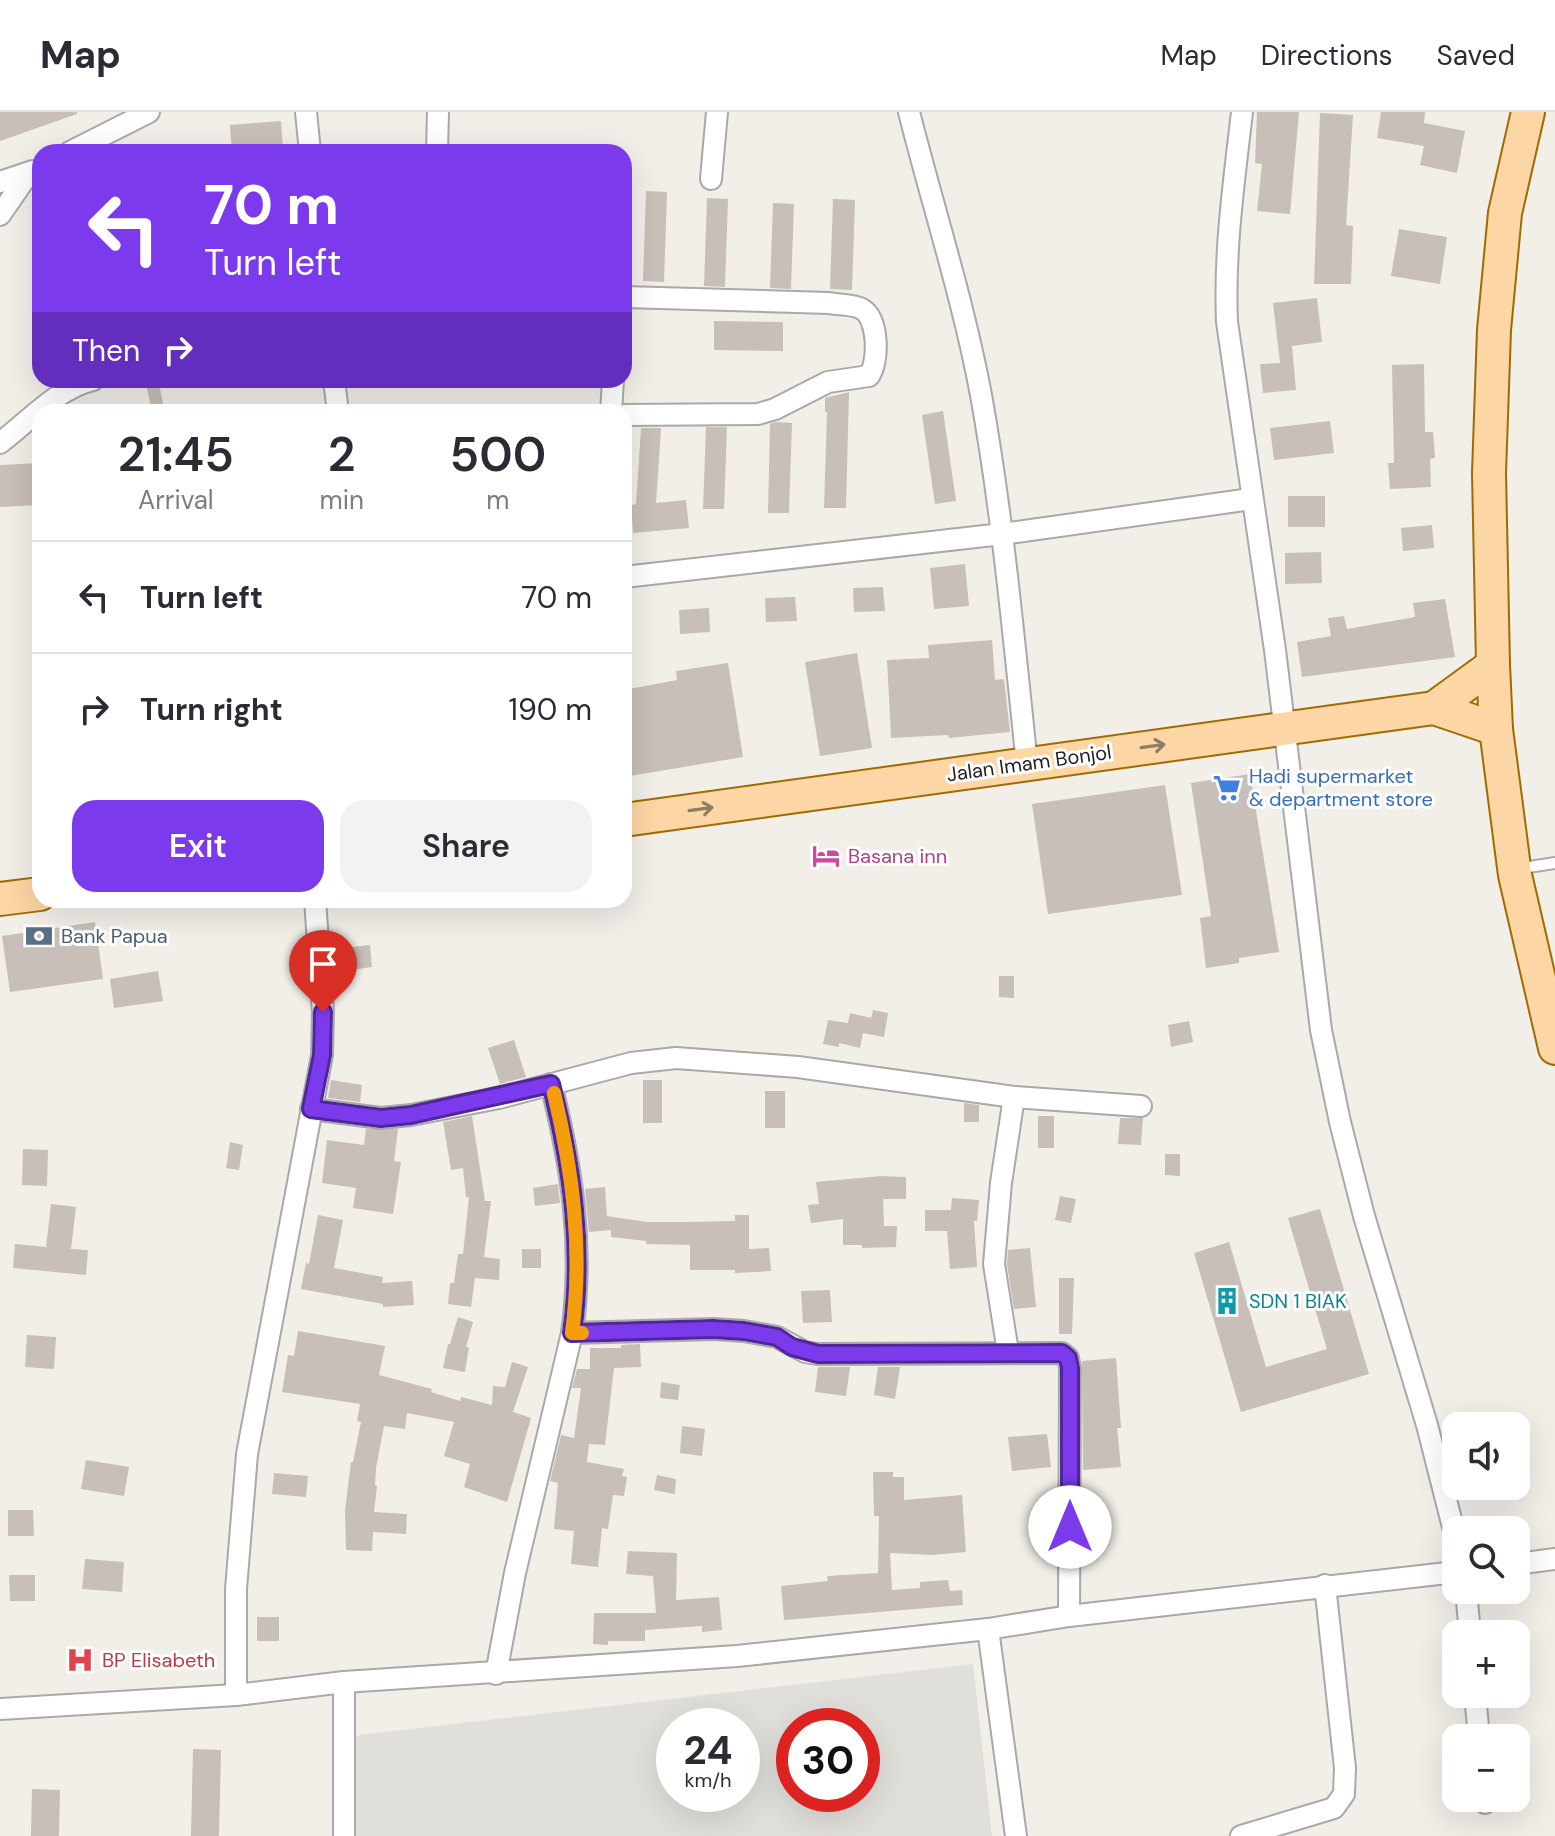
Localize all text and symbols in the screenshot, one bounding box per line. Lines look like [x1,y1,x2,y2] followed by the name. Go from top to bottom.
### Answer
[40,30,121,80] text: Map
[1160,37,1217,74] text: Map
[1261,37,1393,74] text: Directions
[1437,37,1515,74] text: Saved
[204,168,339,241] text: 70 m
[72,176,176,280] icon: left
[204,239,341,286] text: Turn left
[156,328,200,372] icon: right
[72,331,140,370] text: Then
[118,423,234,486] text: 21:45
[328,423,356,486] text: 2
[450,423,546,486] text: 500
[138,483,214,517] text: Arrival
[320,483,364,517] text: min
[486,483,510,517] text: m
[72,575,116,619] icon: left
[140,578,263,617] text: Turn left
[521,578,592,617] text: 70 m
[72,687,116,731] icon: right
[140,690,283,729] text: Turn right
[509,690,592,729] text: 190 m
[1140,738,1165,753] one-way arrow
[945,739,1113,787] street label: Jalan Imam Bonjol
[1249,763,1433,812] place label: Hadi supermarket & department store
[1212,773,1242,803] supermarket icon: Hadi supermarket & department store
[72,800,324,892] button: Exit
[340,800,592,892] button: Share
[688,801,713,816] one-way arrow
[811,841,841,871] hotel icon: Basana inn
[848,843,947,869] place label: Basana inn
[24,921,54,951] bank icon: Bank Papua
[61,923,168,949] place label: Bank Papua
[289,930,357,1012] pin
[301,942,345,986] icon: arrive
[1212,1286,1242,1316] building icon: SDN 1 BIAK
[1249,1288,1347,1314] place label: SDN 1 BIAK
[1442,1412,1530,1812] map controls
[1442,1412,1530,1500] button: sound
[1028,1485,1112,1569] position arrow
[1442,1516,1530,1604] button: search
[1442,1620,1530,1708] button: +
[65,1645,95,1675] hospital icon: BP Elisabeth
[102,1647,215,1673] place label: BP Elisabeth
[776,1708,880,1812] speed limit sign: 30
[684,1724,732,1776] text: 24
[1442,1724,1530,1812] button: −
[684,1767,732,1793] text: km/h

